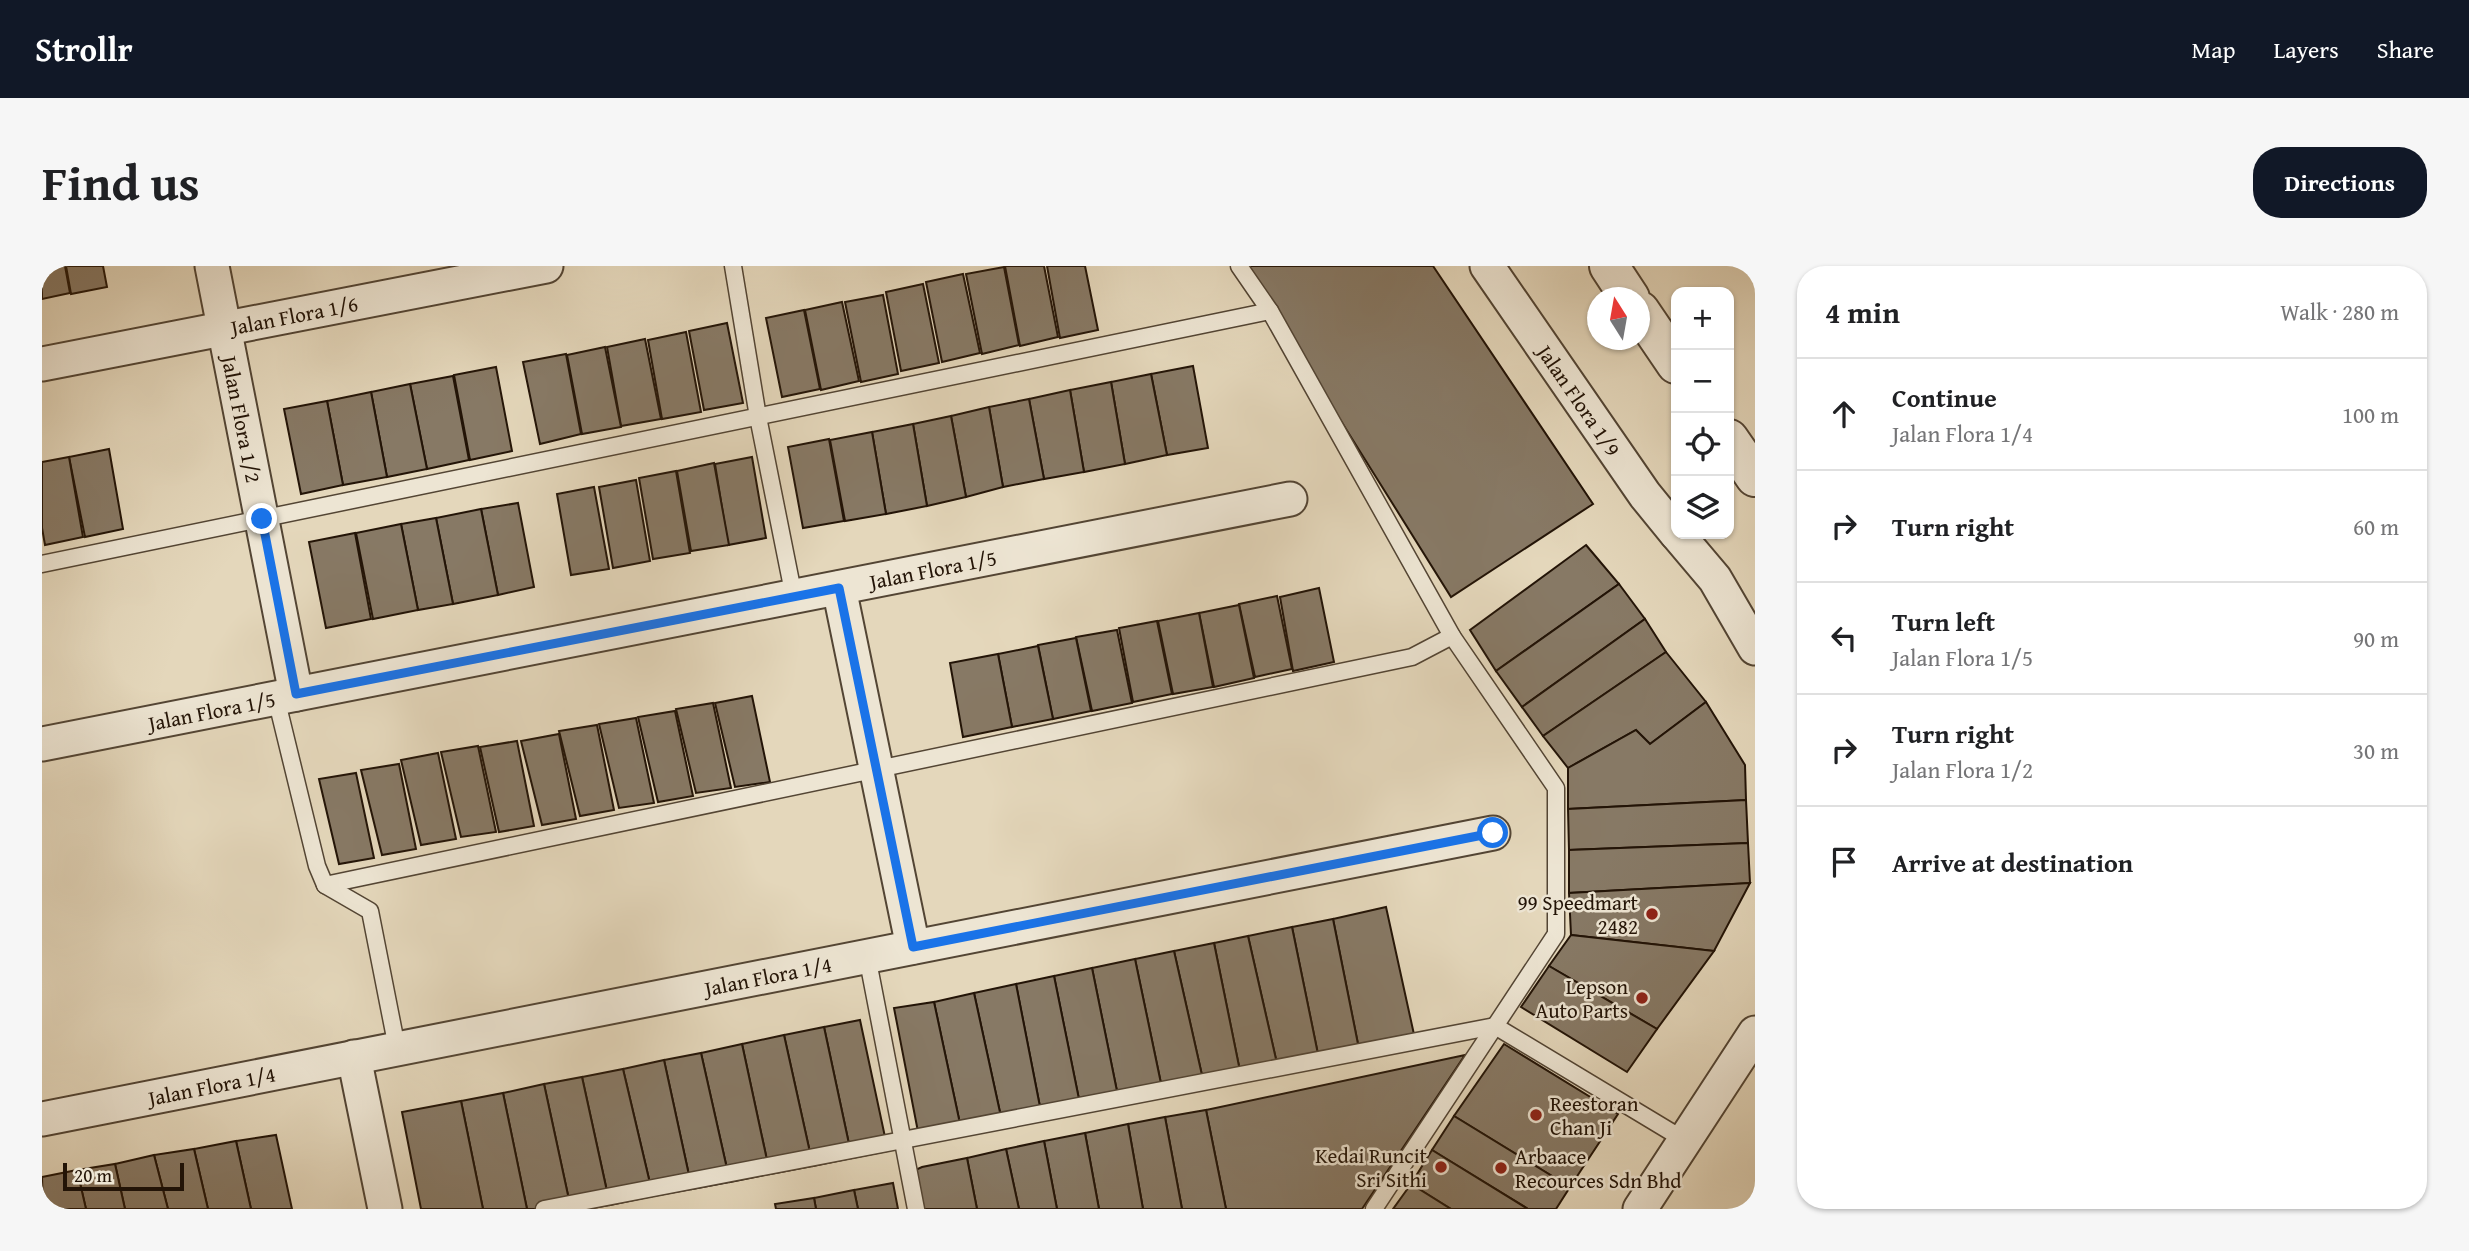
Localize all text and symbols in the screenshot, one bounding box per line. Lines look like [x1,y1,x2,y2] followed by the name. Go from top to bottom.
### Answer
[35,25,133,73] text: Strollr
[2192,32,2235,67] text: Map
[2273,32,2339,67] text: Layers
[2377,32,2434,67] text: Share
[42,146,200,218] text: Find us
[2253,147,2427,218] button: Directions
[225,287,360,343] street label: Jalan Flora 1/6
[1587,287,1650,350] north arrow
[1671,287,1734,539] map controls
[1671,287,1734,350] button: +
[1825,290,1900,334] text: 4 min
[2280,295,2399,328] text: Walk · 280 m
[1529,336,1629,462] street label: Jalan Flora 1/9
[214,350,270,485] street label: Jalan Flora 1/2
[1671,350,1734,413] button: −
[1892,378,1997,417] text: Continue
[1825,395,1863,433] icon: ahead
[2342,398,2399,431] text: 100 m
[1671,413,1734,476] button: locate
[1892,417,2033,450] text: Jalan Flora 1/4
[1671,476,1734,539] button: layers
[246,503,277,534] route end
[1825,507,1863,545] icon: right
[1892,507,2014,546] text: Turn right
[2353,510,2399,543] text: 60 m
[864,541,999,597] street label: Jalan Flora 1/5
[1892,602,1995,641] text: Turn left
[1825,619,1863,657] icon: left
[2353,622,2399,655] text: 90 m
[1892,641,2033,674] text: Jalan Flora 1/5
[143,683,278,739] street label: Jalan Flora 1/5
[1892,714,2014,753] text: Turn right
[1825,731,1863,769] icon: right
[2353,734,2399,767] text: 30 m
[1892,753,2033,786] text: Jalan Flora 1/2
[1477,817,1508,848] route start
[1825,843,1863,881] icon: arrive
[1892,843,2133,882] text: Arrive at destination
[1518,887,1639,942] place label: 99 Speedmart 2482
[1644,906,1660,922] marker: 99 Speedmart 2482
[699,948,834,1004] street label: Jalan Flora 1/4
[1536,971,1628,1026] place label: Lepson Auto Parts
[1634,990,1650,1006] marker: Lepson Auto Parts
[143,1058,278,1114] street label: Jalan Flora 1/4
[1550,1088,1639,1143] place label: Reestoran Chan Ji
[1528,1107,1544,1123] marker: Reestoran Chan Ji
[1315,1140,1428,1195] place label: Kedai Runcit Sri Sithi
[1515,1141,1682,1196] place label: Arbaace Recources Sdn Bhd
[1433,1159,1449,1175] marker: Kedai Runcit Sri Sithi
[63,1160,184,1192] scale bar
[1493,1160,1509,1176] marker: Arbaace Recources Sdn Bhd
[74,1161,112,1189] text: 20 m

